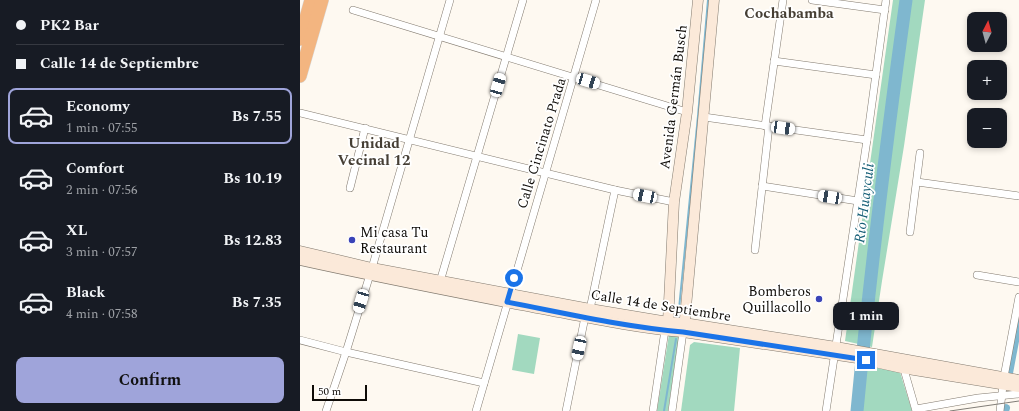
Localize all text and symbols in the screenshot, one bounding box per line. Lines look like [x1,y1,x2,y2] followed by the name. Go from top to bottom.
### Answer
[744,2,834,25] district label: Cochabamba
[967,12,1007,52] north arrow
[967,12,1007,148] map controls
[40,14,99,37] text: PK2 Bar
[654,24,693,171] street label: Avenida Germán Busch
[40,52,199,75] text: Calle 14 de Septiembre
[967,60,1007,100] button: +
[489,72,507,98] car
[575,72,601,90] car
[512,75,571,211] street label: Calle Cincinato Prada
[66,95,130,118] text: Economy
[18,98,54,134] icon: car
[232,105,282,128] text: Bs 7.55
[967,108,1007,148] button: −
[66,118,138,138] text: 1 min · 07:55
[770,120,796,136] car
[338,132,410,172] district label: Unidad Vecinal 12
[66,157,124,180] text: Comfort
[18,160,54,196] icon: car
[848,162,881,244] water label: Río Huayculi
[223,167,282,190] text: Bs 10.19
[66,180,138,200] text: 2 min · 07:56
[632,188,658,204] car
[817,189,843,205] car
[66,219,87,242] text: XL
[18,222,54,258] icon: car
[360,222,429,259] place label: Mi casa Tu Restaurant
[223,229,282,252] text: Bs 12.83
[347,235,357,245] marker: Mi casa Tu Restaurant
[66,242,138,262] text: 3 min · 07:57
[505,269,523,287] route start
[66,281,105,304] text: Black
[742,281,811,318] place label: Bomberos Quillacollo
[18,284,54,320] icon: car
[589,284,733,327] street label: Calle 14 de Septiembre
[352,288,370,314] car
[232,291,282,314] text: Bs 7.35
[814,294,824,304] marker: Bomberos Quillacollo
[833,302,899,330] callout: 1 min
[66,304,138,324] text: 4 min · 07:58
[849,306,883,326] text: 1 min
[571,335,587,361] car
[857,351,875,369] route end
[16,357,284,403] button: Confirm
[312,383,367,402] scale bar
[318,383,341,400] text: 50 m

